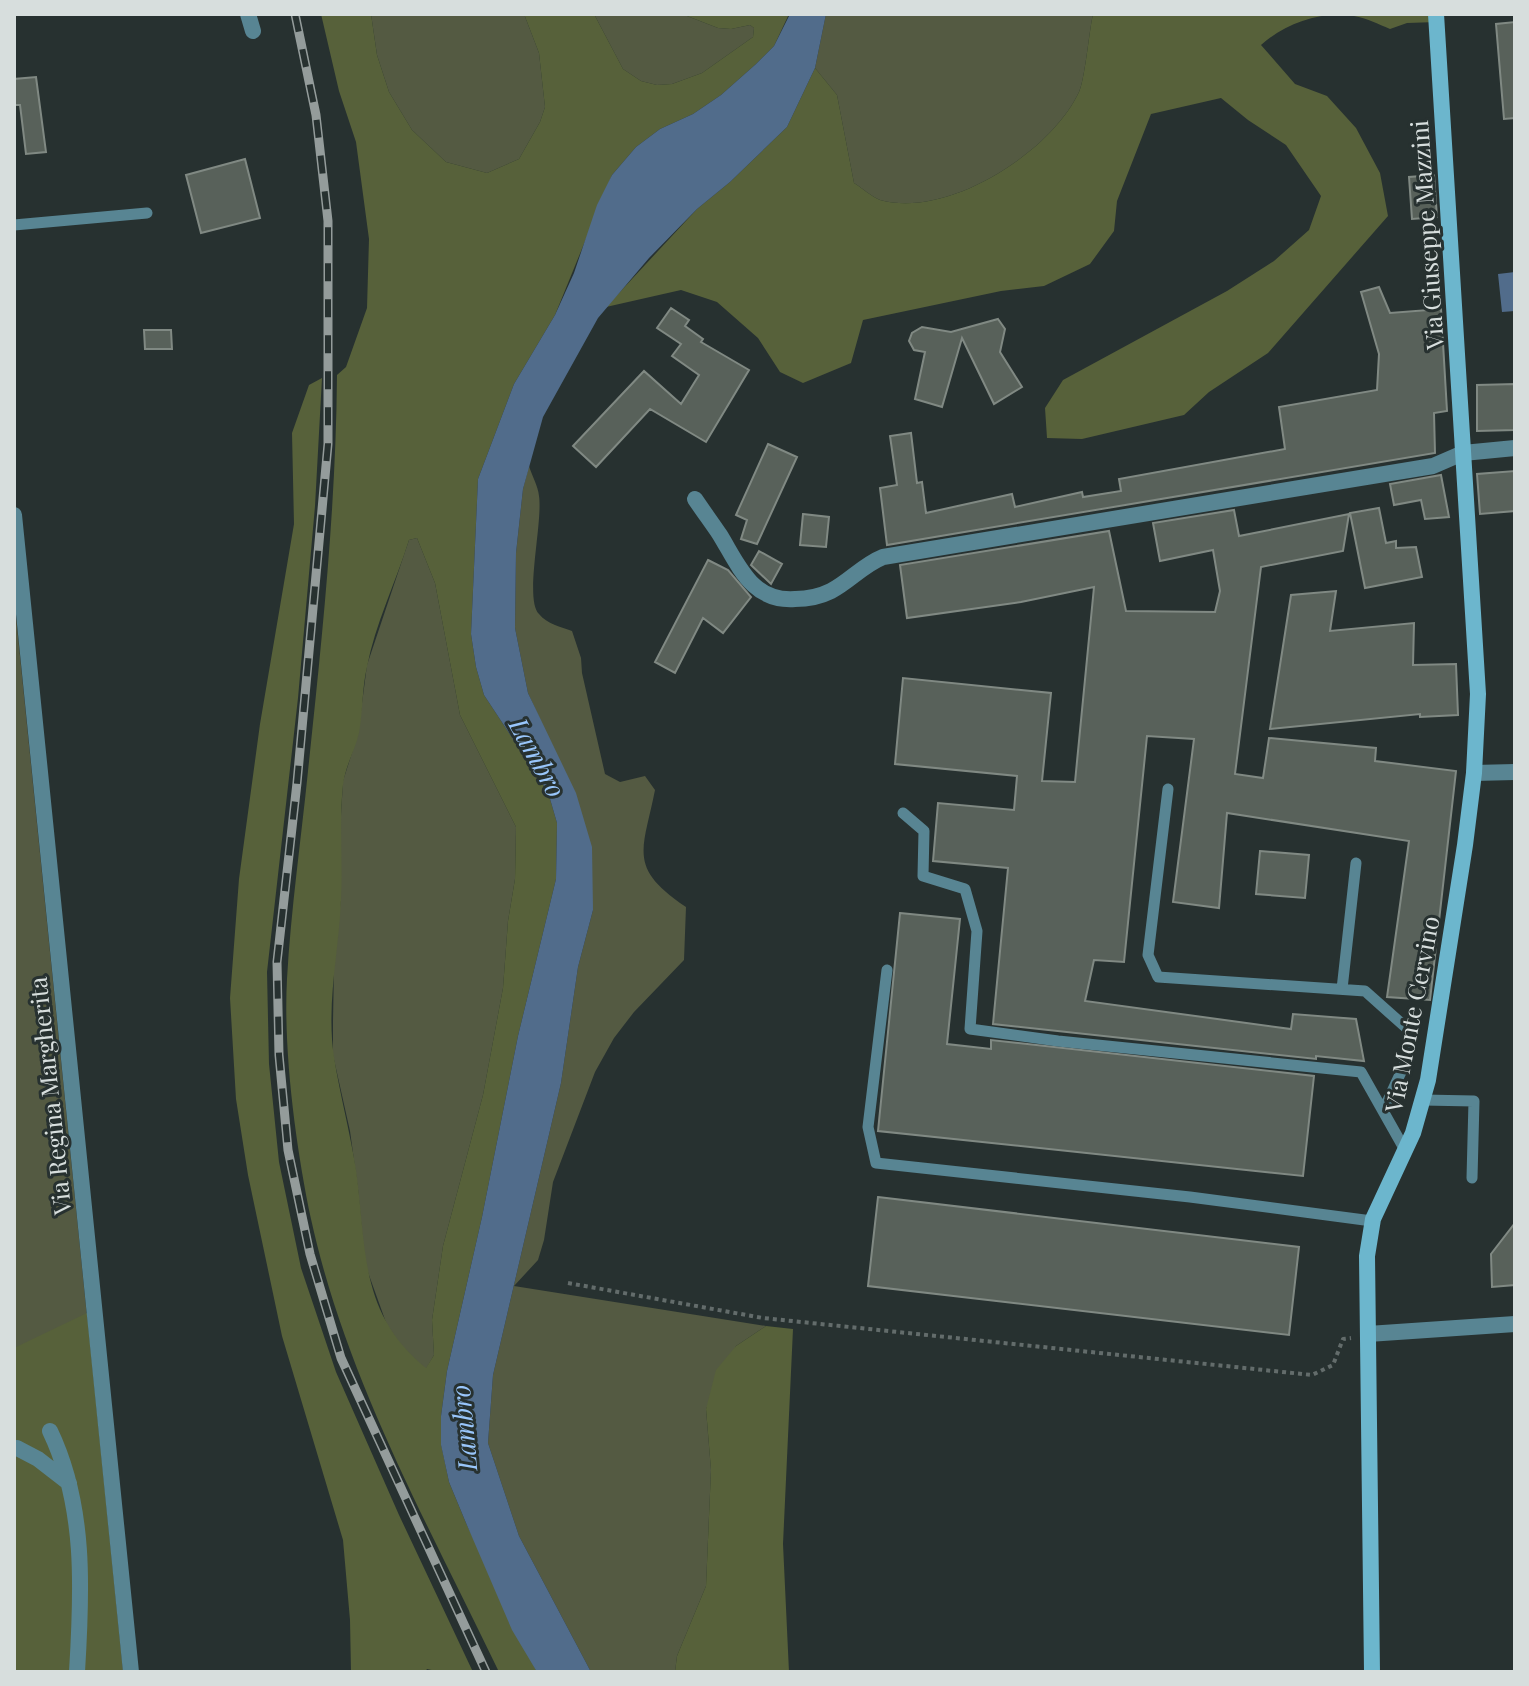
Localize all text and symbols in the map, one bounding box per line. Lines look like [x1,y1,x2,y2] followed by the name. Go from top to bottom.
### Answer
[1402,119,1450,352] street label: Via Giuseppe Mazzini
[501,710,574,803] water label: Lambro
[1376,913,1446,1116] street label: Via Monte Cervino
[21,975,78,1218] street label: Via Regina Margherita
[442,1384,484,1473] water label: Lambro

